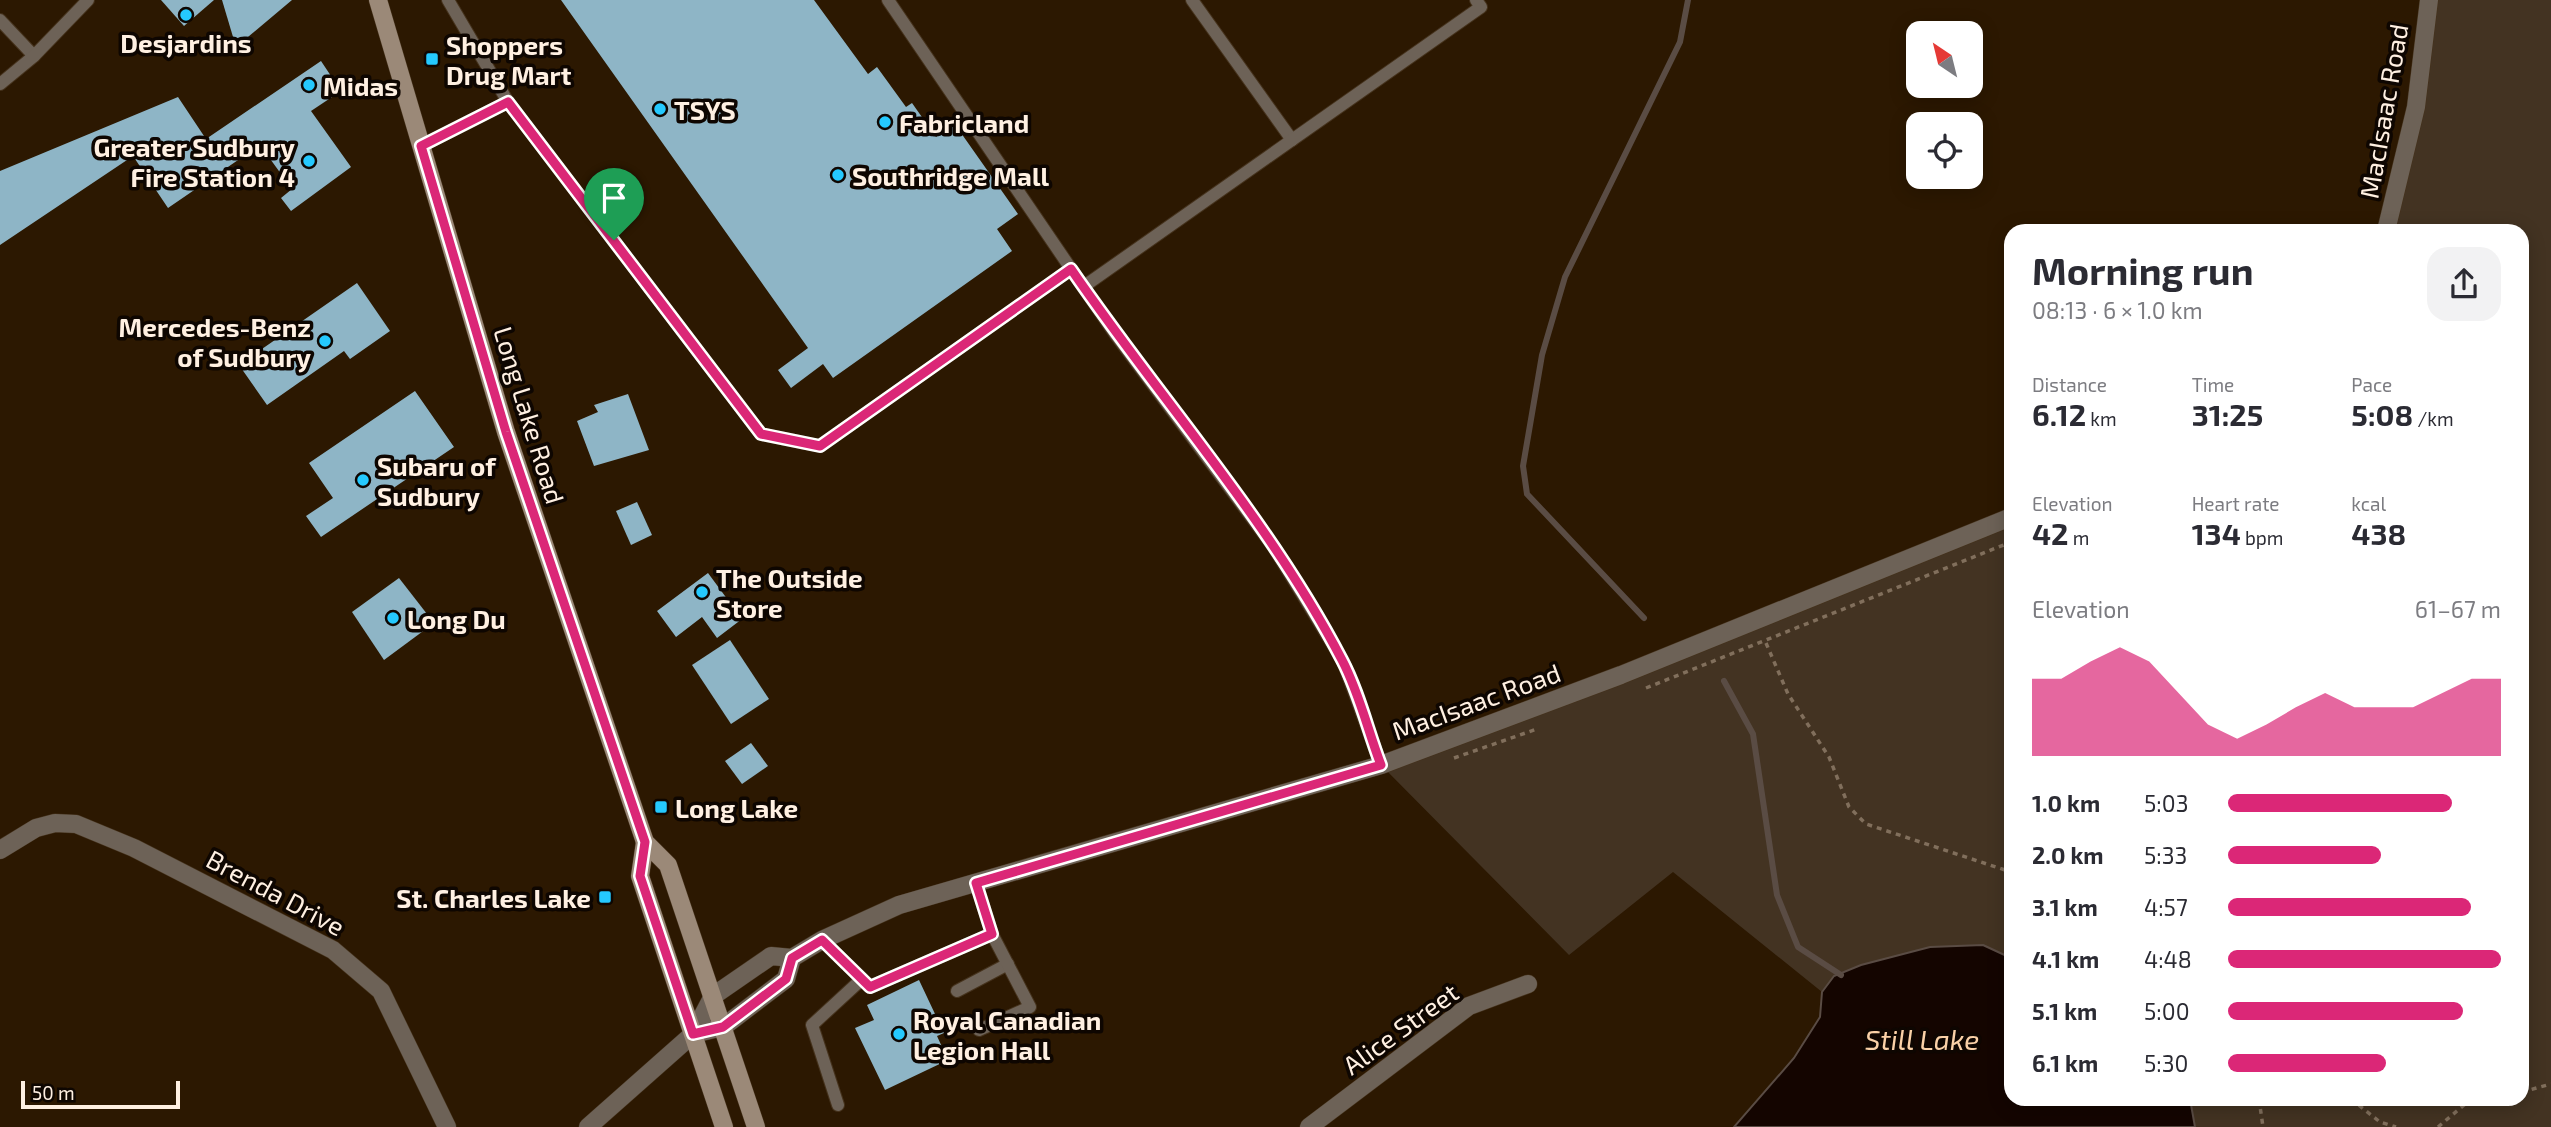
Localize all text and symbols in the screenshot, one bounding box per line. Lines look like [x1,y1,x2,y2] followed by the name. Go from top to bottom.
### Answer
[178,7,194,23] marker: Desjardins
[1906,21,1983,98] north arrow
[1906,21,1983,189] map controls
[2352,21,2414,201] street label: MacIsaac Road
[120,27,252,58] place label: Desjardins
[446,29,572,90] place label: Shoppers Drug Mart
[424,51,440,67] marker: Shoppers Drug Mart
[323,70,398,101] place label: Midas
[301,77,317,93] marker: Midas
[674,94,736,125] place label: TSYS
[652,101,668,117] marker: TSYS
[899,107,1029,138] place label: Fabricland
[1906,112,1983,189] button: locate
[877,114,893,130] marker: Fabricland
[93,131,295,192] place label: Greater Sudbury Fire Station 4
[301,153,317,169] marker: Greater Sudbury Fire Station 4
[852,160,1049,191] place label: Southridge Mall
[830,167,846,183] marker: Southridge Mall
[584,168,644,240] pin
[595,179,633,217] icon: arrive
[2032,247,2253,293] text: Morning run
[2427,247,2501,321] button: share
[2032,296,2203,324] text: 08:13 · 6 × 1.0 km
[119,311,311,373] place label: Mercedes-Benz of Sudbury
[488,323,572,507] street label: Long Lake Road
[317,333,333,349] marker: Mercedes-Benz of Sudbury
[2032,373,2107,396] text: Distance
[2192,373,2234,396] text: Time
[2351,373,2392,396] text: Pace
[2032,396,2086,432] text: 6.12
[2192,396,2263,432] text: 31:25
[2351,396,2413,432] text: 5:08
[2086,407,2117,430] text: km
[2413,407,2454,430] text: /km
[377,450,497,512] place label: Subaru of Sudbury
[355,472,371,488] marker: Subaru of Sudbury
[2032,492,2113,515] text: Elevation
[2192,492,2280,515] text: Heart rate
[2351,492,2386,515] text: kcal
[2032,515,2069,551] text: 42
[2192,515,2241,551] text: 134
[2351,515,2406,551] text: 438
[2069,526,2089,549] text: m
[2241,526,2283,549] text: bpm
[716,562,863,623] place label: The Outside Store
[694,584,710,600] marker: The Outside Store
[2032,595,2130,623] text: Elevation
[2415,595,2501,623] text: 61–67 m
[407,603,506,634] place label: Long Du
[385,610,401,626] marker: Long Du
[1388,656,1564,746] street label: MacIsaac Road
[2032,789,2100,817] text: 1.0 km
[2144,789,2188,817] text: 5:03
[675,792,798,823] place label: Long Lake
[653,799,669,815] marker: Long Lake
[2032,841,2104,869] text: 2.0 km
[2144,841,2187,869] text: 5:33
[202,843,350,941] street label: Brenda Drive
[396,882,591,913] place label: St. Charles Lake
[597,889,613,905] marker: St. Charles Lake
[2032,893,2098,921] text: 3.1 km
[2144,893,2188,921] text: 4:57
[2032,945,2099,973] text: 4.1 km
[2144,945,2192,973] text: 4:48
[1336,976,1464,1080] street label: Alice Street
[2032,997,2097,1025] text: 5.1 km
[2144,997,2190,1025] text: 5:00
[913,1004,1101,1065] place label: Royal Canadian Legion Hall
[1865,1022,1979,1056] water label: Still Lake
[891,1026,907,1042] marker: Royal Canadian Legion Hall
[2032,1049,2098,1077] text: 6.1 km
[2144,1049,2188,1077] text: 5:30
[21,1078,180,1110] scale bar
[32,1081,75,1104] text: 50 m

